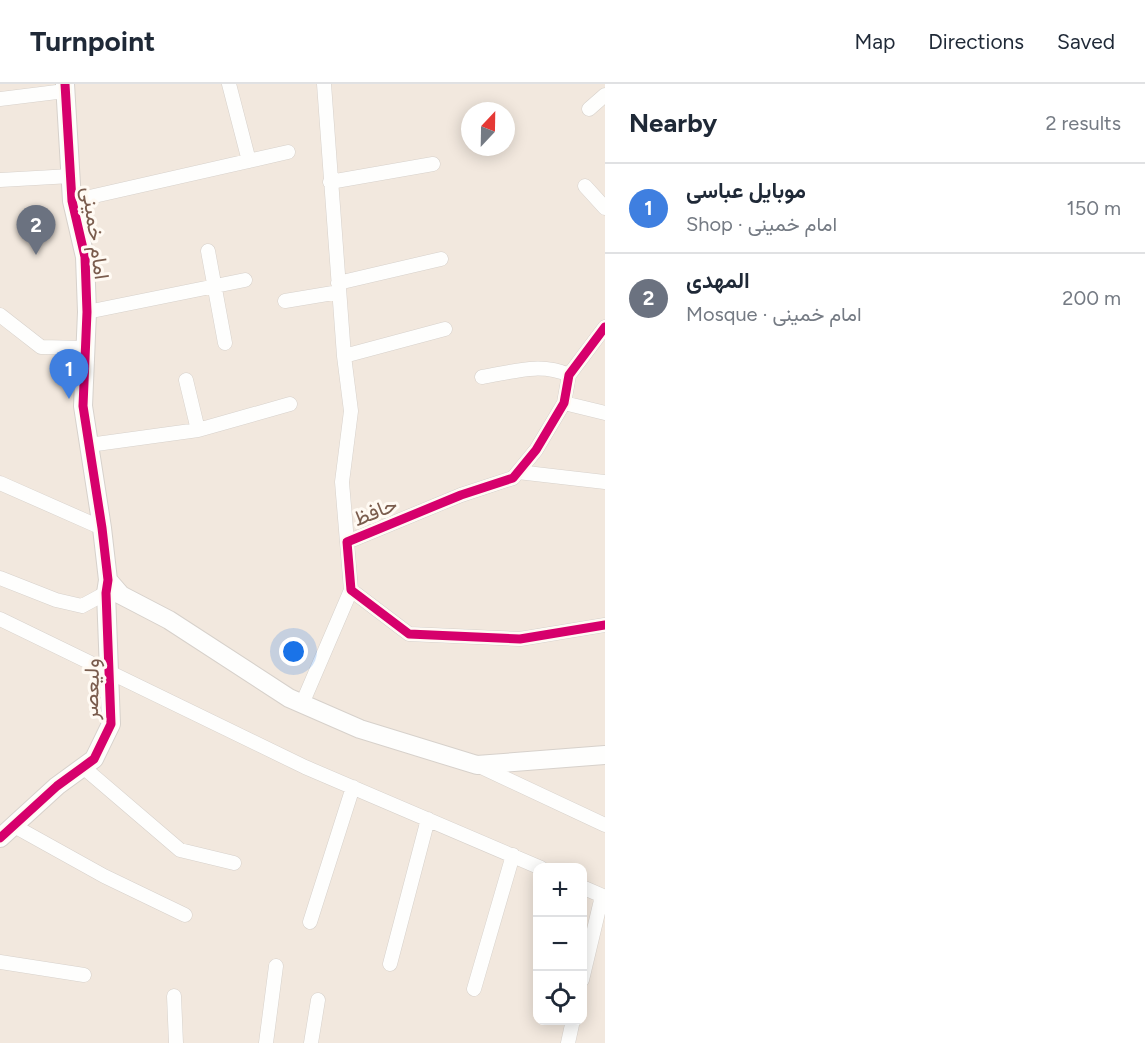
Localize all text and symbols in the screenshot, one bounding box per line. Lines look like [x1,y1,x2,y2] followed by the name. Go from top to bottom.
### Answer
[30,24,155,58] text: Turnpoint
[854,29,895,54] text: Map
[928,29,1024,54] text: Directions
[1057,29,1115,54] text: Saved
[461,102,515,156] north arrow
[629,107,717,139] text: Nearby
[1045,111,1121,135] text: 2 results
[686,177,806,204] text: موبایل عباسی
[75,185,115,281] street label: امام خمینی
[644,196,653,220] text: 1
[1066,196,1121,220] text: 150 m
[16,206,56,255] pin: 2
[686,212,837,236] text: Shop · امام خمینی
[686,267,750,294] text: المهدی
[643,286,654,310] text: 2
[1062,286,1121,310] text: 200 m
[686,302,862,326] text: Mosque · امام خمینی
[50,350,88,399] pin: 1
[349,491,401,531] street label: حافظ
[279,637,308,666] your location
[78,658,105,721] street label: ولیعصر
[533,863,587,1025] map controls
[533,863,587,917] button: +
[533,917,587,971] button: −
[533,971,587,1025] button: locate

